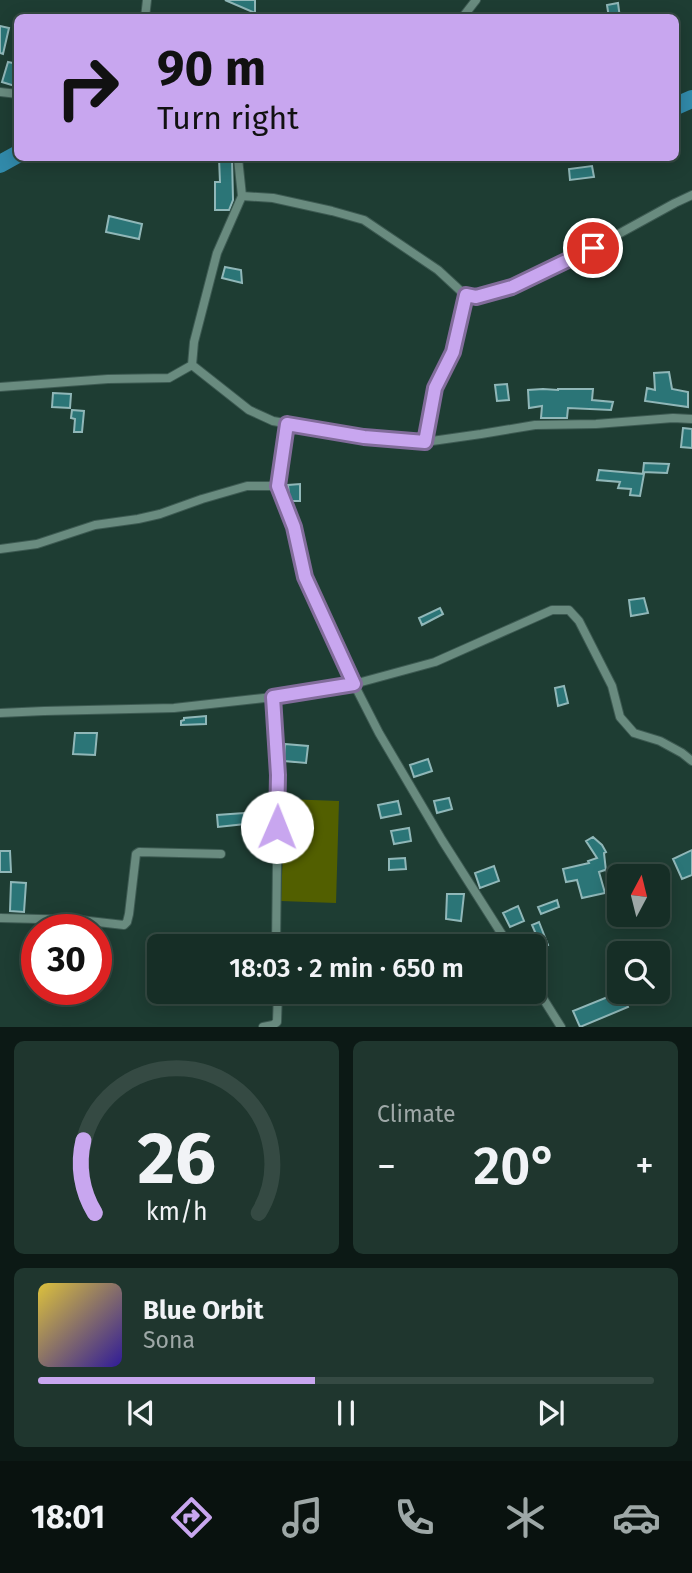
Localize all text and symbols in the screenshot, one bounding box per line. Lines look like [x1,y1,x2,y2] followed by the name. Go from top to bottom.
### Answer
[157,39,266,98] text: 90 m
[42,42,133,133] icon: right
[157,99,299,137] text: Turn right
[563,218,623,278] pin
[574,229,612,267] icon: arrive
[240,790,314,864] position arrow
[607,864,670,928] north arrow
[607,864,670,1004] map controls
[21,914,112,1005] speed limit sign: 30
[607,941,670,1004] button: search
[229,953,464,984] text: 18:03 · 2 min · 650 m
[377,1100,456,1128] text: Climate
[137,1116,216,1203] text: 26
[474,1135,557,1198] text: 20°
[377,1143,396,1189] text: −
[635,1143,654,1189] text: +
[146,1197,207,1227] text: km/h
[143,1295,263,1326] text: Blue Orbit
[143,1326,195,1354] text: Sona
[122,1394,160,1432] icon: previous
[327,1394,365,1432] icon: pause
[532,1394,570,1432] icon: next
[167,1493,216,1542] icon: directions
[278,1493,327,1542] icon: music
[390,1493,439,1542] icon: phone
[501,1493,550,1542] icon: climate
[612,1493,661,1542] icon: car
[31,1498,105,1536] text: 18:01

